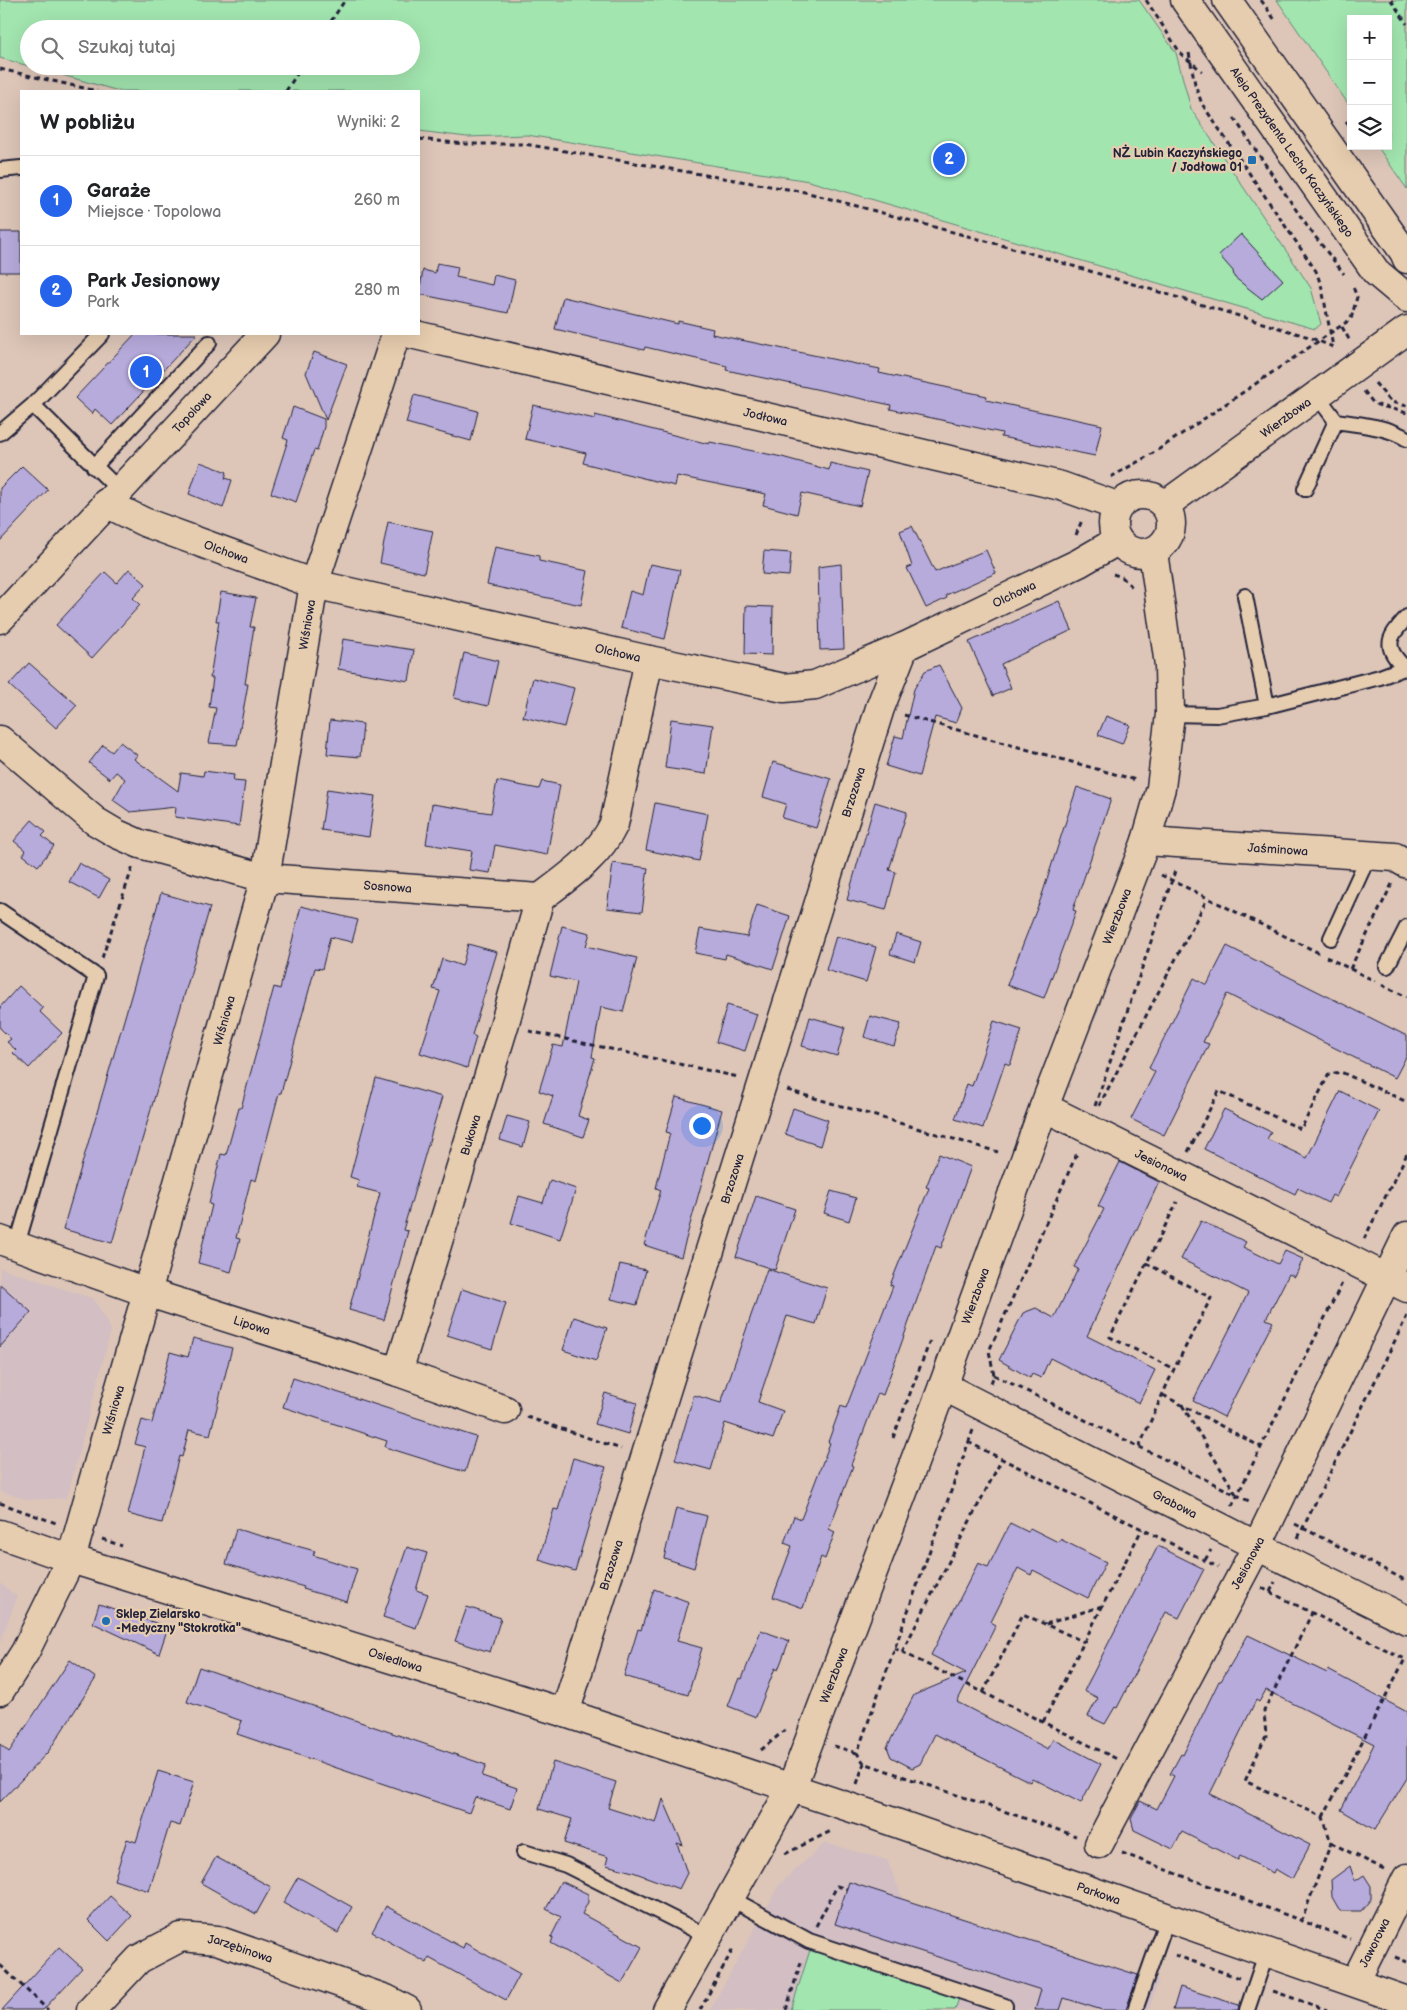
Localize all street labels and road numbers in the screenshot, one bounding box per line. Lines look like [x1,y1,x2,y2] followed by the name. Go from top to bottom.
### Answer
[1227,64,1357,241] street label: Aleja Prezydenta Lecha Kaczyńskiego
[170,389,215,436] street label: Topolowa
[1258,395,1314,441] street label: Wierzbowa
[742,405,789,430] street label: Jodłowa
[202,537,251,568] street label: Olchowa
[990,578,1039,611] street label: Olchowa
[296,598,319,651] street label: Wiśniowa
[593,641,642,666] street label: Olchowa
[839,765,869,819] street label: Brzozowa
[1247,841,1309,859] street label: Jaśminowa
[363,878,412,897] street label: Sosnowa
[1100,886,1135,947] street label: Wierzbowa
[211,994,239,1047] street label: Wiśniowa
[458,1112,485,1157] street label: Bukowa
[1132,1146,1190,1185] street label: Jesionowa
[718,1151,748,1206] street label: Brzozowa
[959,1266,993,1326] street label: Wierzbowa
[231,1313,272,1339] street label: Lipowa
[100,1383,128,1437] street label: Wiśniowa
[1150,1487,1199,1522] street label: Grabowa
[1228,1534,1268,1592] street label: Jesionowa
[597,1538,627,1592] street label: Brzozowa
[366,1645,424,1676] street label: Osiedlowa
[817,1645,852,1706] street label: Wierzbowa
[1074,1879,1122,1909] street label: Parkowa
[1357,1916,1394,1970] street label: Jaworowa
[207,1932,275,1967] street label: Jarzębinowa

